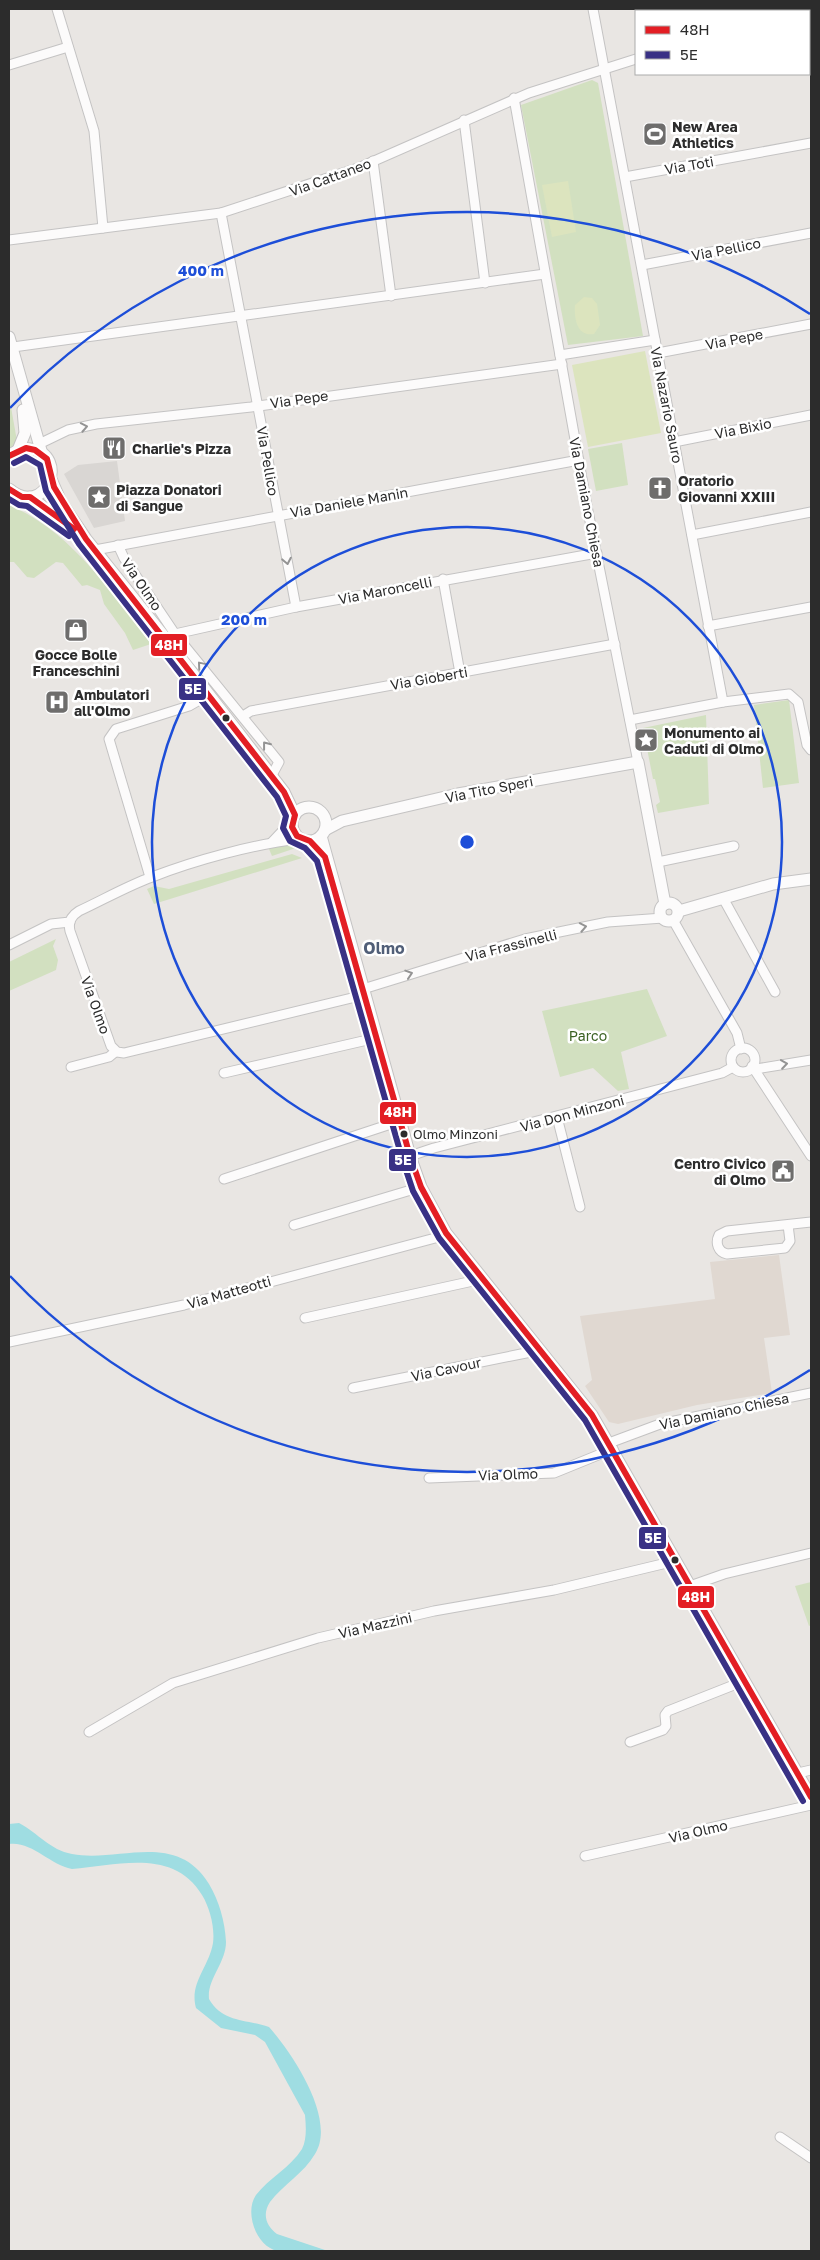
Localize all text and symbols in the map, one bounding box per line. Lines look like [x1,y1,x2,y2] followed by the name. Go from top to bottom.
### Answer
[635,10,810,75] legend
[680,20,710,38] text: 48H
[680,45,698,63] text: 5E
[672,118,738,151] place label: New Area Athletics
[642,121,668,147] sports icon: New Area Athletics
[663,152,715,178] street label: Via Toti
[287,154,373,200] street label: Via Cattaneo
[690,234,762,264] street label: Via Pellico
[178,261,224,279] text: 400 m
[704,325,764,353] street label: Via Pepe
[647,345,687,465] street label: Via Nazario Sauro
[269,387,329,411] street label: Via Pepe
[713,414,773,442] street label: Via Bixio
[80,422,89,432] one-way arrow
[254,425,282,497] street label: Via Pellico
[101,435,127,461] restaurant icon: Charlie's Pizza
[566,436,608,568] street label: Via Damiano Chiesa
[132,440,231,457] place label: Charlie's Pizza
[678,472,775,505] place label: Oratorio Giovanni XXIII
[647,475,673,501] church icon: Oratorio Giovanni XXIII
[116,481,222,514] place label: Piazza Donatori di Sangue
[289,483,409,521] street label: Via Daniele Manin
[86,484,112,510] place icon: Piazza Donatori di Sangue
[118,554,166,614] street label: Via Olmo
[282,557,292,565] one-way arrow
[337,573,433,607] street label: Via Maroncelli
[221,610,267,628] text: 200 m
[63,617,89,643] shop icon: Gocce Bolle Franceschini
[150,633,188,657] line badge: 48H
[155,636,183,653] text: 48H
[33,646,120,679] place label: Gocce Bolle Franceschini
[198,662,207,671] one-way arrow
[389,663,469,693] street label: Via Gioberti
[178,677,207,701] line badge: 5E
[184,680,202,697] text: 5E
[74,686,149,719] place label: Ambulatori all'Olmo
[44,689,70,715] hospital icon: Ambulatori all'Olmo
[221,713,231,723] unlabelled marker
[664,724,764,757] place label: Monumento ai Caduti di Olmo
[633,727,659,753] place icon: Monumento ai Caduti di Olmo
[264,742,272,751] one-way arrow
[444,772,534,806] street label: Via Tito Speri
[458,833,476,851] centre of rings
[578,923,587,933] one-way arrow
[463,925,559,965] street label: Via Frassinelli
[363,938,405,958] district label: Olmo
[404,969,413,979] one-way arrow
[78,974,114,1036] street label: Via Olmo
[569,1027,607,1044] park label: Parco
[780,1059,788,1070] one-way arrow
[518,1091,626,1135] street label: Via Don Minzoni
[379,1101,417,1125] line badge: 48H
[384,1103,412,1120] text: 48H
[413,1126,498,1142] place label: Olmo Minzoni
[399,1129,409,1139] marker: Olmo Minzoni
[388,1148,417,1172] line badge: 5E
[394,1151,412,1168] text: 5E
[674,1155,766,1188] place label: Centro Civico di Olmo
[770,1158,796,1184] public building icon: Centro Civico di Olmo
[185,1272,273,1312] street label: Via Matteotti
[409,1353,483,1385] street label: Via Cavour
[658,1389,790,1433] street label: Via Damiano Chiesa
[478,1464,538,1484] street label: Via Olmo
[638,1526,667,1550] line badge: 5E
[644,1529,662,1546] text: 5E
[670,1555,680,1565] unlabelled marker
[677,1585,715,1609] line badge: 48H
[682,1588,710,1605] text: 48H
[337,1608,413,1642] street label: Via Mazzini
[667,1816,729,1846] street label: Via Olmo

